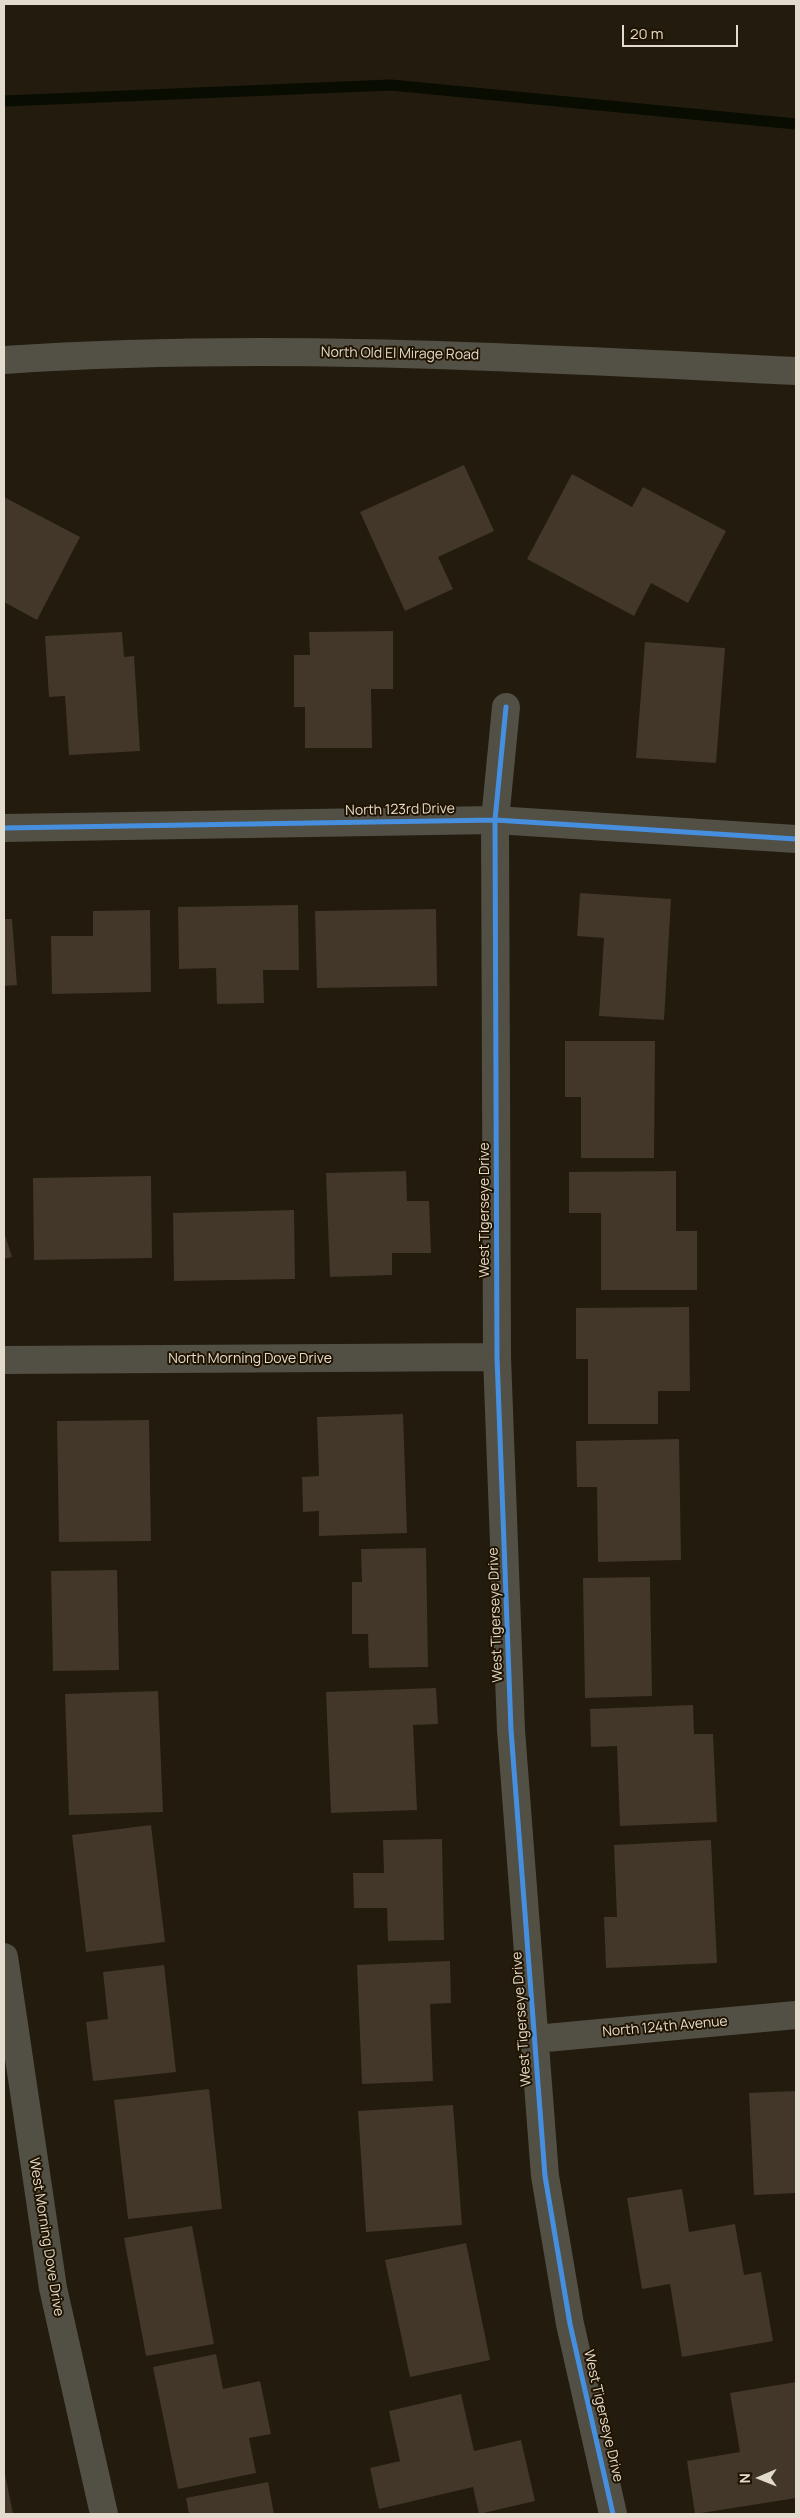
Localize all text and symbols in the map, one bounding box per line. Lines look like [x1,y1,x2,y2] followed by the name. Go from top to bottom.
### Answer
[625,15,741,47] scale bar
[630,23,663,44] text: 20 m
[321,344,479,364] street label: North Old El Mirage Road
[345,801,455,819] street label: North 123rd Drive
[477,1142,493,1278] street label: West Tigerseye Drive
[168,1351,332,1367] street label: North Morning Dove Drive
[485,1547,507,1683] street label: West Tigerseye Drive
[509,1951,535,2087] street label: West Tigerseye Drive
[602,2013,728,2041] street label: North 124th Avenue
[25,2157,67,2317] street label: West Morning Dove Drive
[580,2348,626,2484] street label: West Tigerseye Drive
[735,2453,785,2503] north arrow
[735,2473,754,2483] text: N

